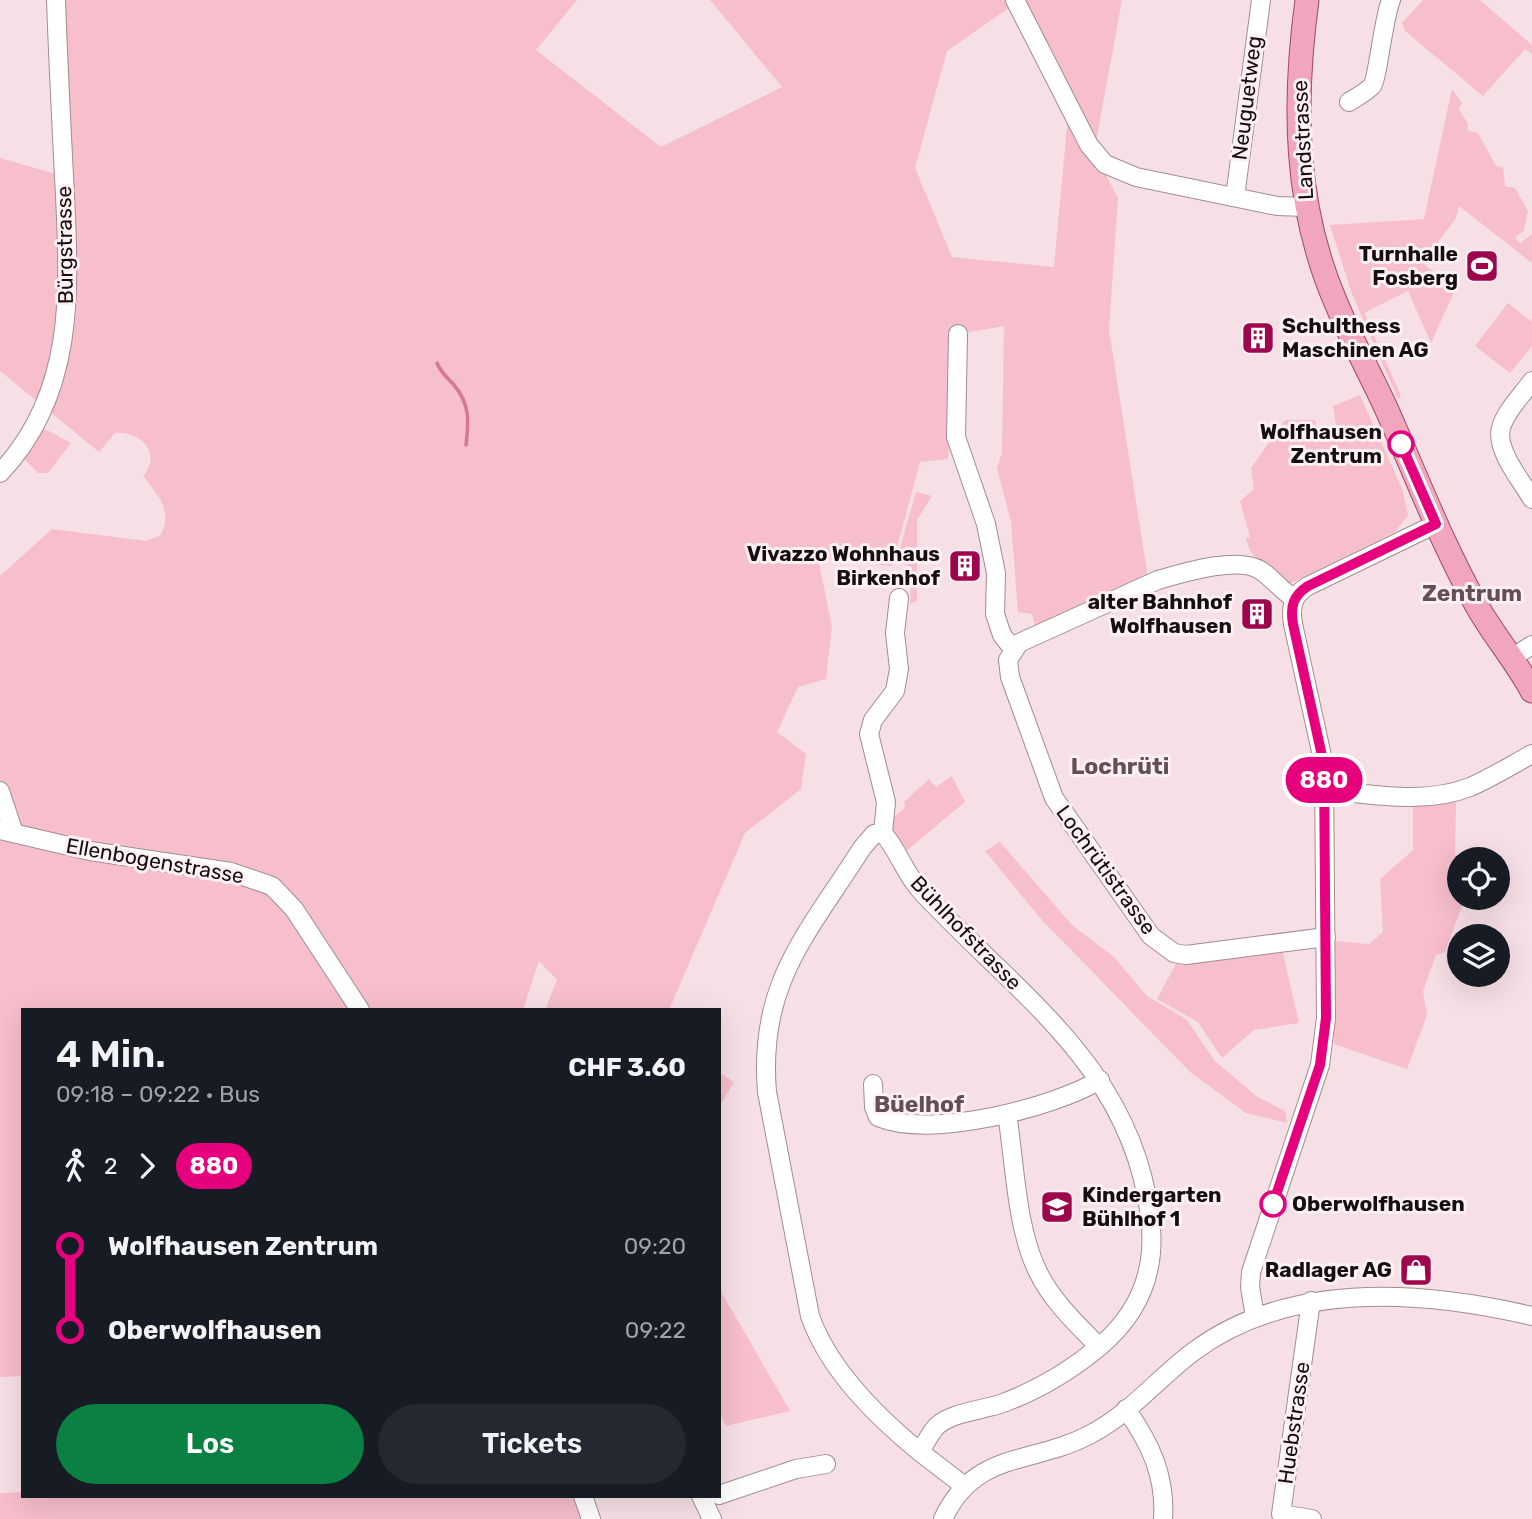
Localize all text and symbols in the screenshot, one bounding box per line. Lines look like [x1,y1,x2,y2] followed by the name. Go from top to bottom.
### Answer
[1226,34,1267,161] street label: Neuguetweg
[1287,79,1318,201] street label: Landstrasse
[51,186,78,304] street label: Bürgstrasse
[1359,241,1458,290] place label: Turnhalle Fosberg
[1463,247,1501,285] sports icon: Turnhalle Fosberg
[1282,313,1429,362] place label: Schulthess Maschinen AG
[1239,319,1277,357] building icon: Schulthess Maschinen AG
[1260,419,1382,468] place label: Wolfhausen Zentrum
[1388,431,1414,457] marker: Wolfhausen Zentrum
[747,541,941,590] place label: Vivazzo Wohnhaus Birkenhof
[946,547,984,585] building icon: Vivazzo Wohnhaus Birkenhof
[1422,579,1522,607] district label: Zentrum
[1088,589,1233,638] place label: alter Bahnhof Wolfhausen
[1238,595,1276,633] building icon: alter Bahnhof Wolfhausen
[1071,752,1169,780] district label: Lochrüti
[1284,757,1364,803] line badge: 880
[1300,766,1348,794] text: 880
[1051,800,1162,939] street label: Lochrütistrasse
[64,833,246,888] street label: Ellenbogenstrasse
[1447,847,1510,987] map controls
[1447,847,1510,910] button: locate
[906,870,1027,995] street label: Bühlhofstrasse
[1447,924,1510,987] button: layers
[56,1031,166,1077] text: 4 Min.
[568,1052,686,1083] text: CHF 3.60
[56,1080,260,1108] text: 09:18 – 09:22 · Bus
[874,1090,965,1118] district label: Büelhof
[56,1147,94,1185] icon: walk
[128,1147,166,1185] icon: forward
[104,1152,118,1180] text: 2
[190,1152,238,1180] text: 880
[1082,1182,1222,1231] place label: Kindergarten Bühlhof 1
[1038,1188,1076,1226] school or university icon: Kindergarten Bühlhof 1
[1260,1191,1286,1217] marker: Oberwolfhausen
[1292,1191,1465,1216] place label: Oberwolfhausen
[108,1231,378,1262] text: Wolfhausen Zentrum
[624,1232,686,1260] text: 09:20
[1397,1251,1435,1289] shop icon: Radlager AG
[1265,1257,1392,1282] place label: Radlager AG
[108,1315,322,1346] text: Oberwolfhausen
[625,1316,686,1344] text: 09:22
[1273,1360,1314,1486] street label: Huebstrasse
[56,1404,364,1484] button: Los
[378,1404,686,1484] button: Tickets

